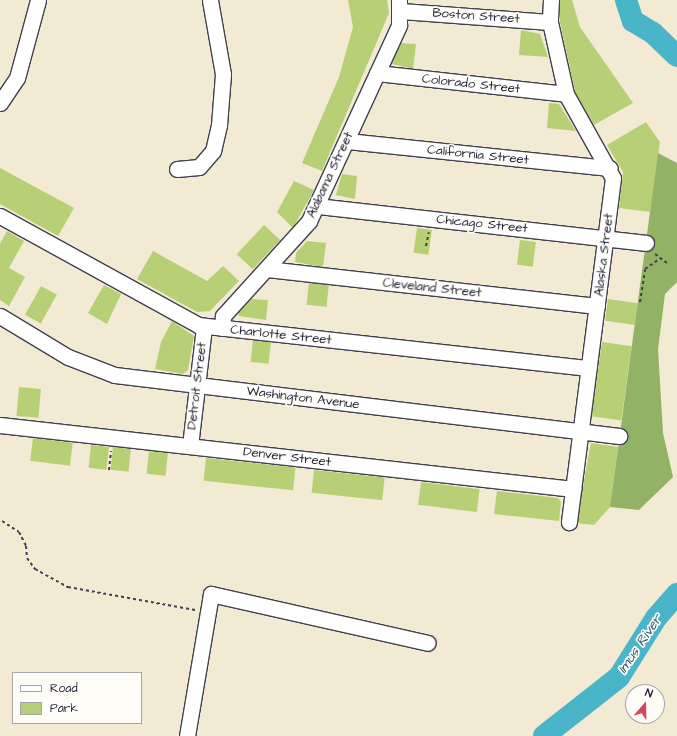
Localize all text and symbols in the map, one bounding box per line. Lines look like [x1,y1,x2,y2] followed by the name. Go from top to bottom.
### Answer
[432,5,520,27] street label: Boston Street
[421,71,521,97] street label: Colorado Street
[303,130,357,220] street label: Alabama Street
[426,142,530,168] street label: California Street
[436,211,528,237] street label: Chicago Street
[591,213,617,297] street label: Alaska Street
[382,275,482,301] street label: Cleveland Street
[230,322,332,348] street label: Charlotte Street
[184,342,210,430] street label: Detroit Street
[246,383,360,413] street label: Washington Avenue
[242,444,332,470] street label: Denver Street
[614,611,666,677] water label: Imus River
[12,672,142,724] legend
[50,680,78,697] text: Road
[625,684,665,724] north arrow
[643,685,655,701] text: N
[50,700,78,717] text: Park

